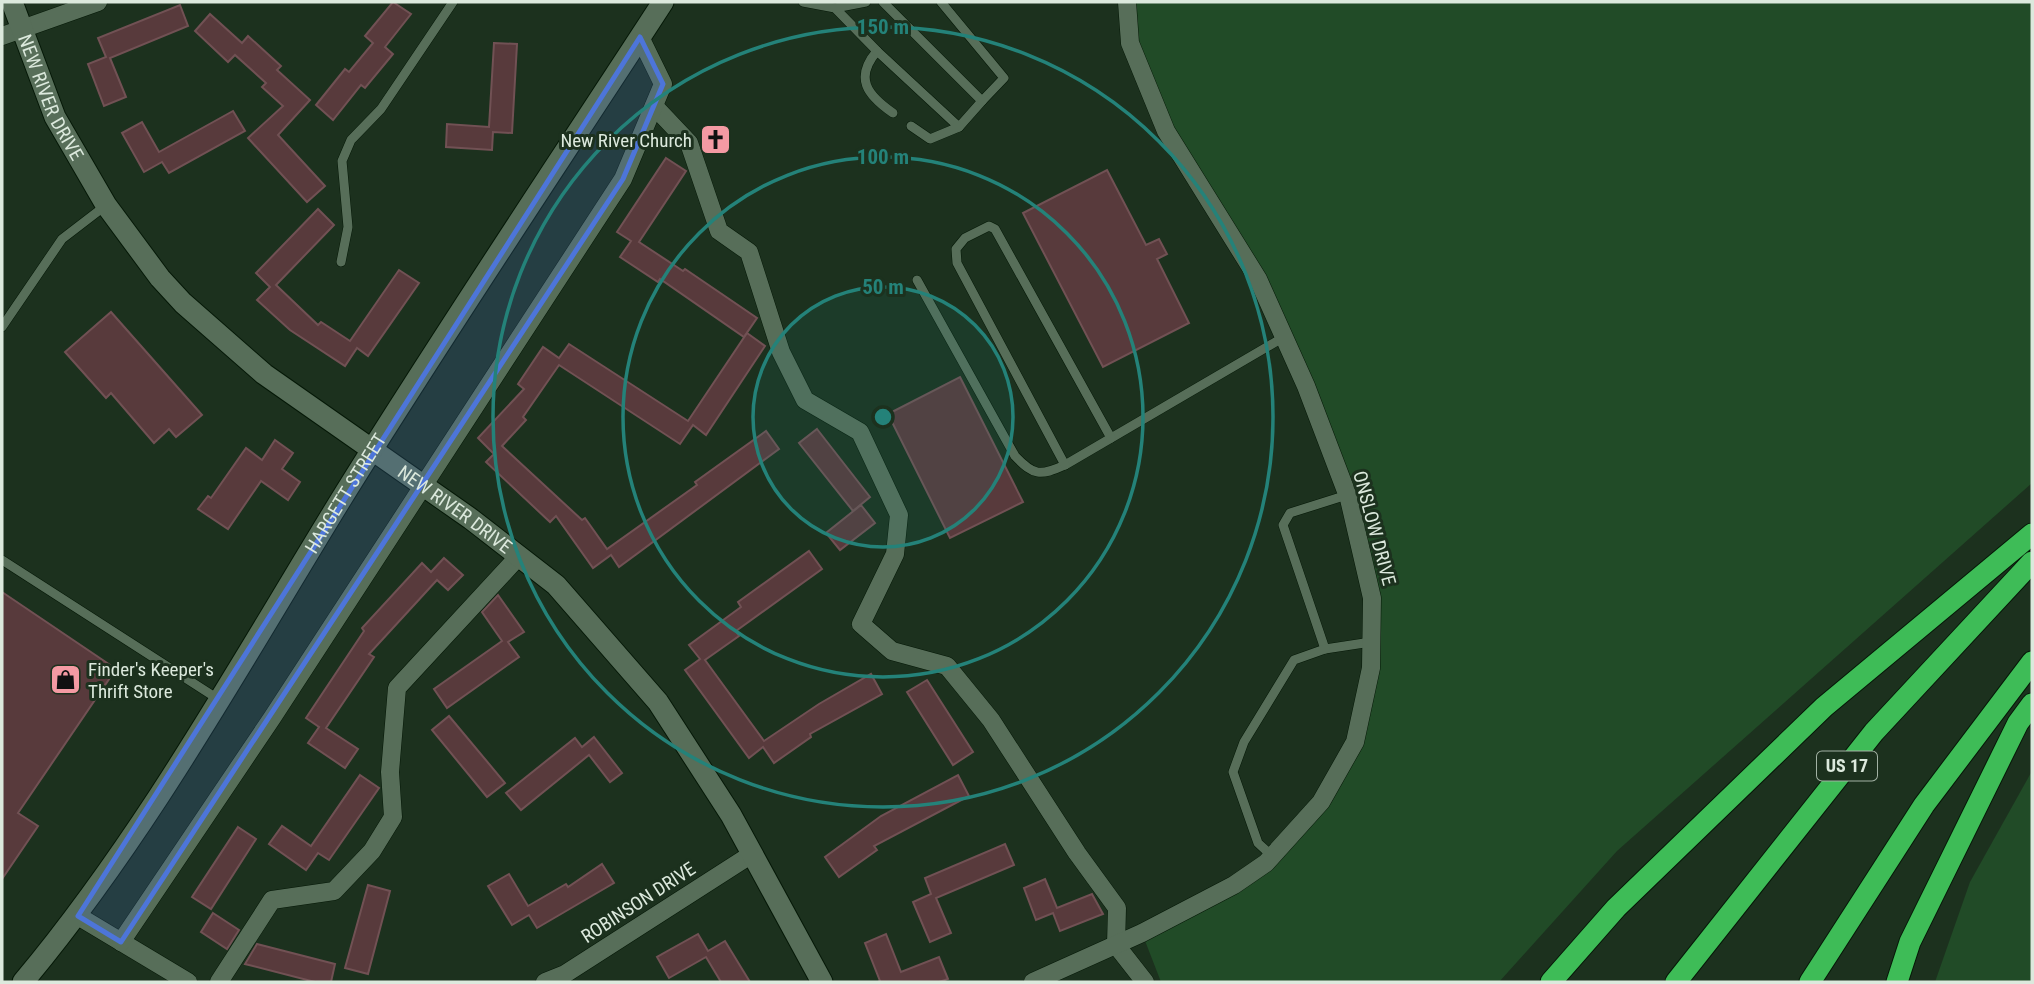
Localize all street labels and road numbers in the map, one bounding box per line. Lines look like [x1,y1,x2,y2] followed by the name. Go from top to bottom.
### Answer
[13,31,89,164] street label: NEW RIVER DRIVE
[300,429,391,558] street label: HARGETT STREET
[393,460,516,559] street label: NEW RIVER DRIVE
[1348,468,1401,588] street label: ONSLOW DRIVE
[1817,752,1877,780] road number: US 17
[577,857,700,948] street label: ROBINSON DRIVE

